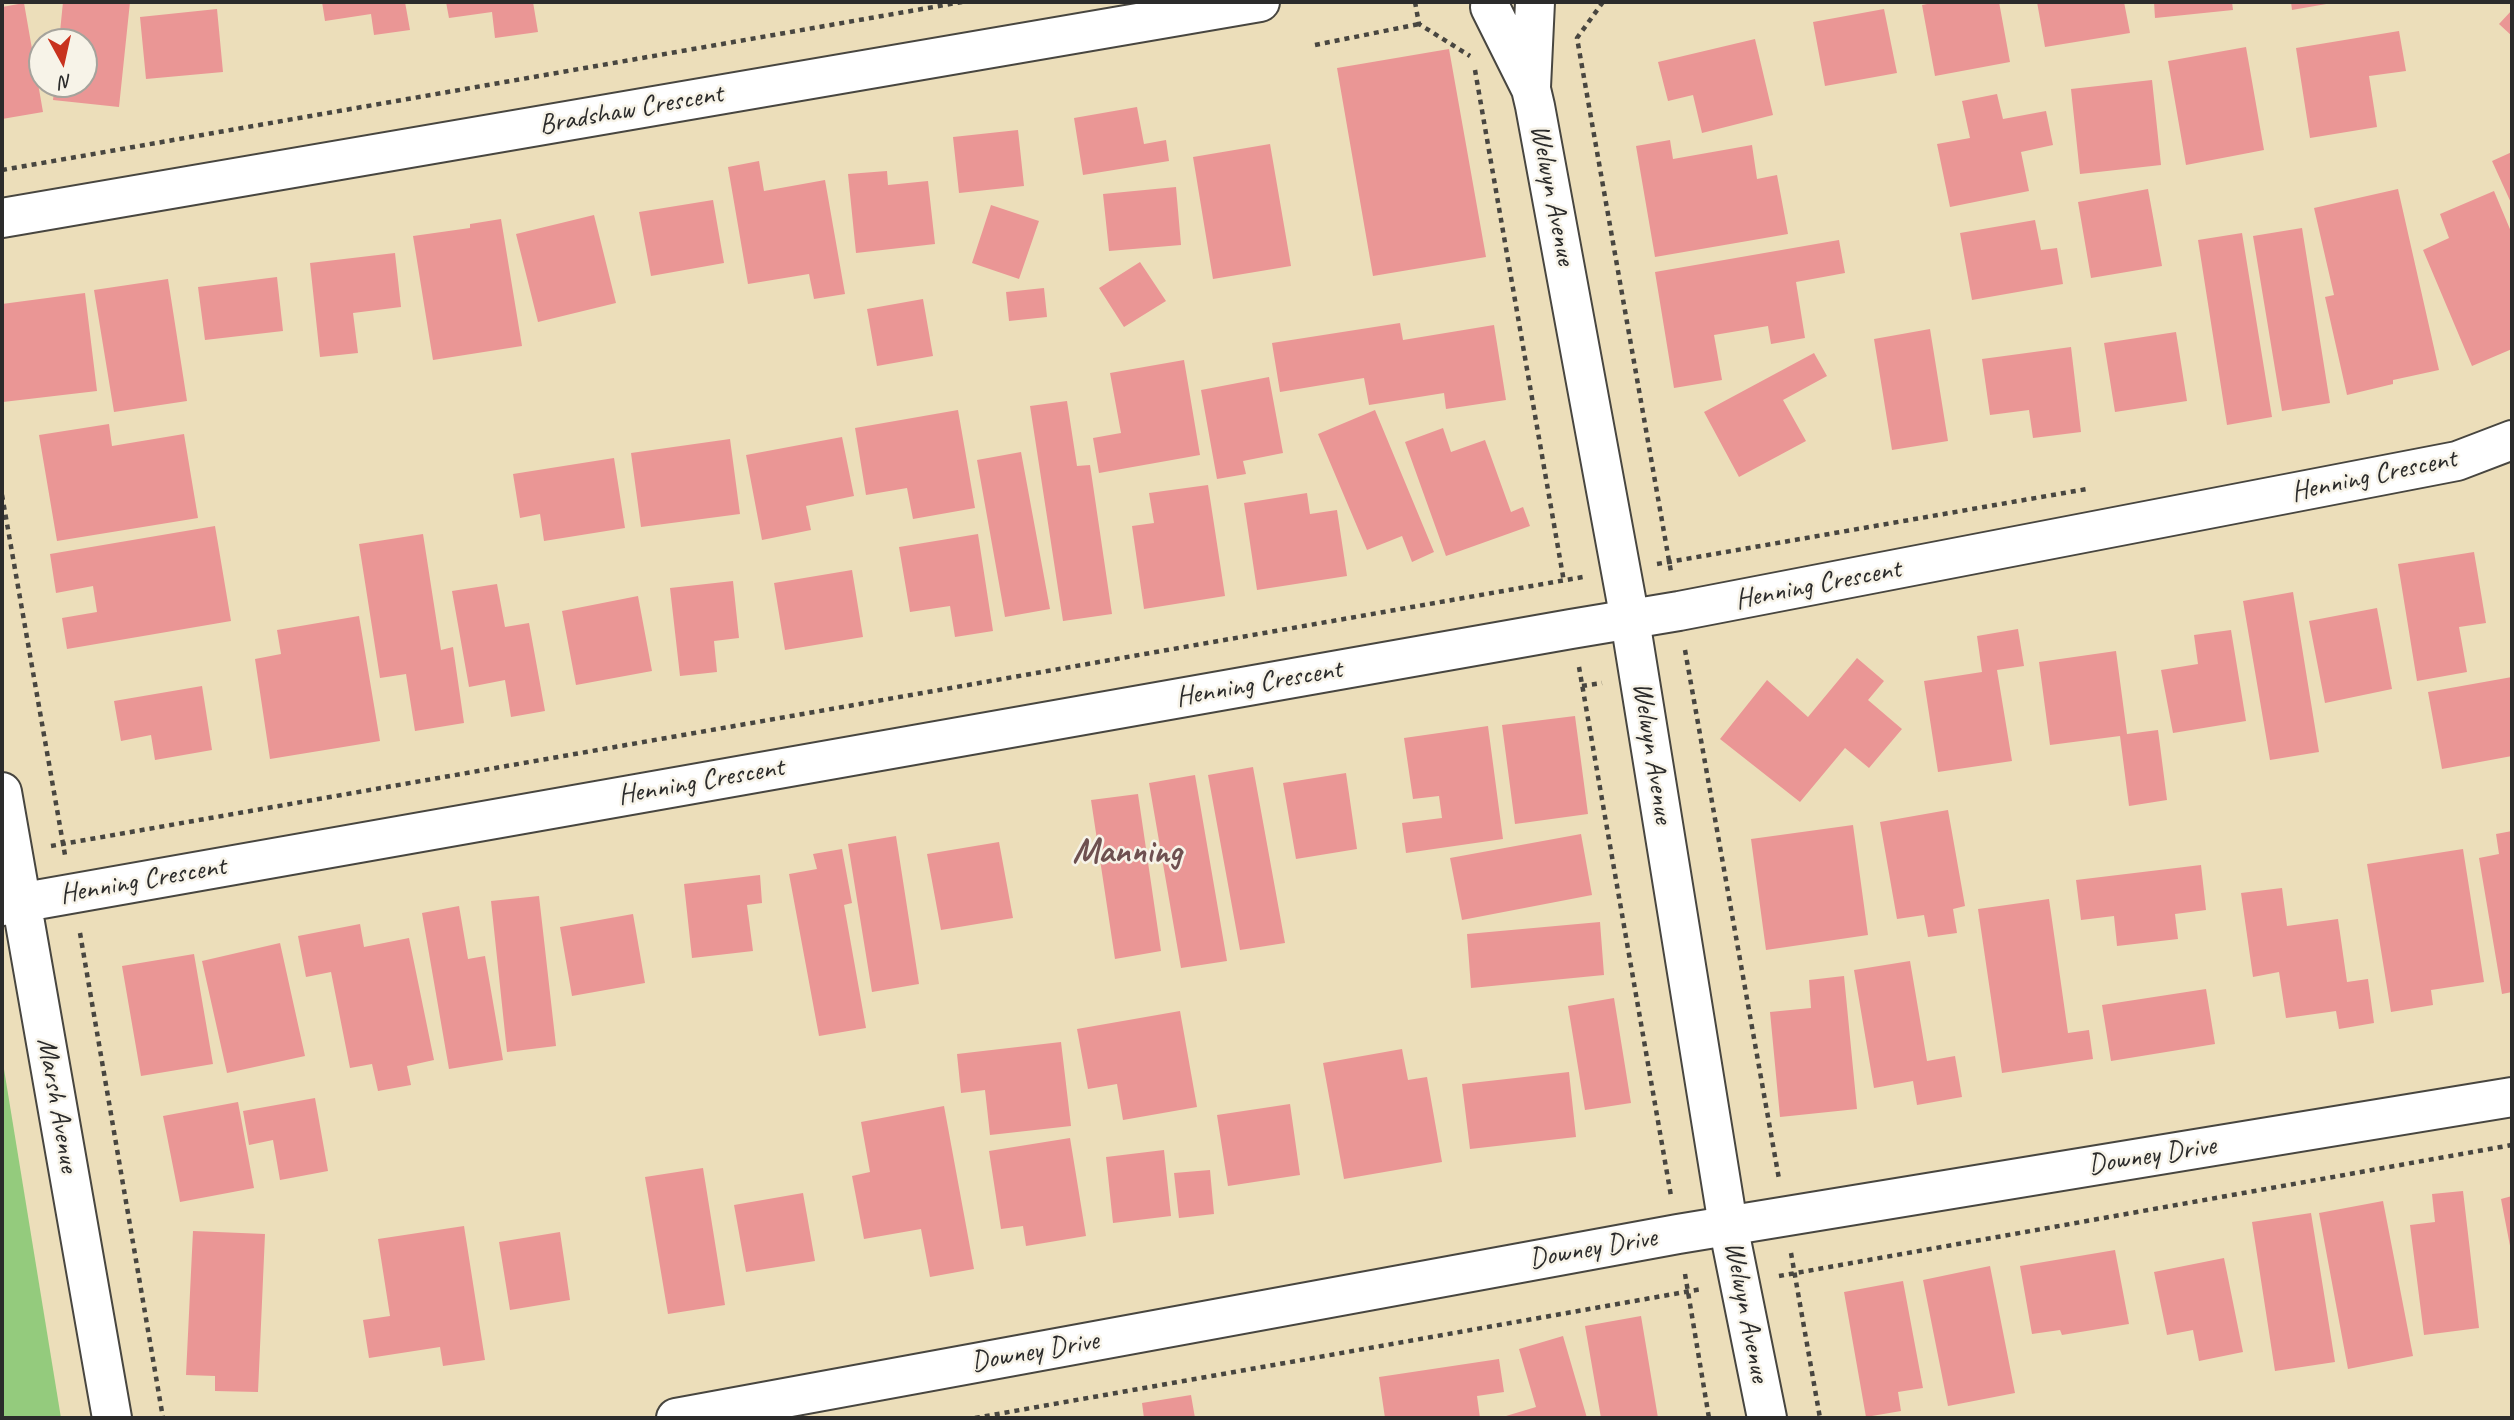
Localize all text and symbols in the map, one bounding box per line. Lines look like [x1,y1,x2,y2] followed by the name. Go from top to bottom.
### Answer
[28,28,98,98] north arrow
[58,69,73,95] text: N
[536,77,726,143] street label: Bradshaw Crescent
[1522,122,1582,268] street label: Welwyn Avenue
[2288,442,2460,510] street label: Henning Crescent
[1732,552,1904,618] street label: Henning Crescent
[1173,653,1345,715] street label: Henning Crescent
[1624,680,1680,826] street label: Welwyn Avenue
[615,751,787,813] street label: Henning Crescent
[1073,832,1181,874] district label: Manning
[57,850,229,912] street label: Henning Crescent
[29,1035,85,1175] street label: Marsh Avenue
[2086,1129,2218,1183] street label: Downey Drive
[1527,1221,1659,1277] street label: Downey Drive
[1716,1239,1776,1385] street label: Welwyn Avenue
[969,1324,1101,1380] street label: Downey Drive

